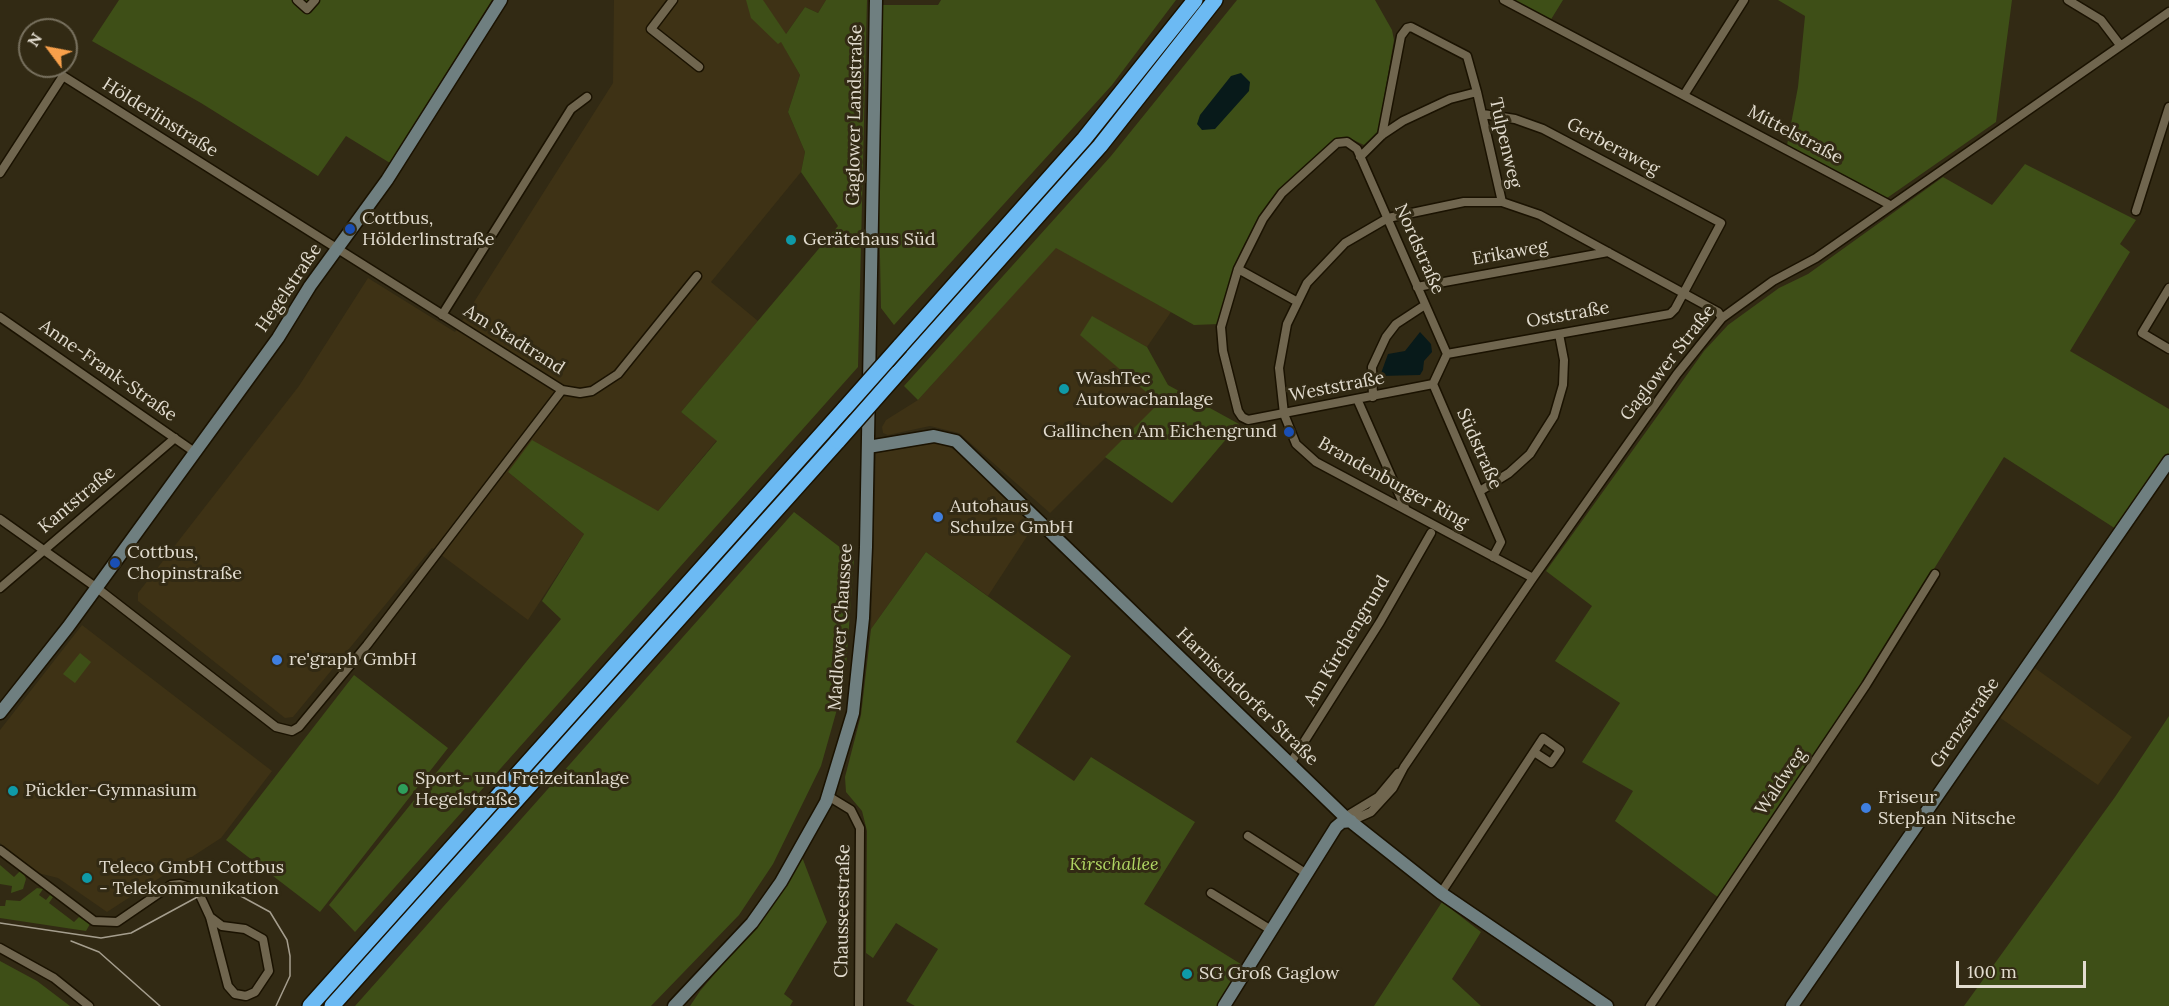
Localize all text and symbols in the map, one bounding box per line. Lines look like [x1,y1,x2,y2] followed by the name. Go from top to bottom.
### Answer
[18,18,78,78] north arrow
[843,24,867,206] street label: Gaglower Landstraße
[23,29,46,50] text: N
[98,74,222,162] street label: Hölderlinstraße
[1484,96,1526,190] street label: Tulpenweg
[1744,101,1846,169] street label: Mittelstraße
[1563,114,1663,180] street label: Gerberaweg
[1389,200,1449,298] street label: Nordstraße
[362,208,494,250] place label: Cottbus, Hölderlinstraße
[343,222,357,236] marker: Cottbus, Hölderlinstraße
[803,229,935,251] place label: Gerätehaus Süd
[784,233,798,247] marker: Gerätehaus Süd
[1470,236,1550,270] street label: Erikaweg
[251,240,327,336] street label: Hegelstraße
[1525,297,1611,333] street label: Oststraße
[460,300,568,380] street label: Am Stadtrand
[1616,301,1720,425] street label: Gaglower Straße
[35,315,181,427] street label: Anne-Frank-Straße
[1288,367,1386,407] street label: Weststraße
[1076,368,1213,410] place label: WashTec Autowachanlage
[1057,382,1071,396] marker: WashTec Autowachanlage
[1452,405,1506,493] street label: Südstraße
[1043,421,1277,443] place label: Gallinchen Am Eichengrund
[1282,425,1296,439] marker: Gallinchen Am Eichengrund
[1314,433,1472,533] street label: Brandenburger Ring
[34,462,120,538] street label: Kantstraße
[950,496,1074,538] place label: Autohaus Schulze GmbH
[931,510,945,524] marker: Autohaus Schulze GmbH
[127,542,242,584] place label: Cottbus, Chopinstraße
[824,543,858,711] street label: Madlower Chaussee
[108,556,122,570] marker: Cottbus, Chopinstraße
[1300,572,1394,710] street label: Am Kirchengrund
[1171,624,1323,770] street label: Harnischdorfer Straße
[289,649,417,671] place label: re'graph GmbH
[270,653,284,667] marker: re'graph GmbH
[1926,674,2004,772] street label: Grenzstraße
[1751,744,1811,820] street label: Waldweg
[415,768,629,810] place label: Sport- und Freizeitanlage Hegelstraße
[25,780,197,802] place label: Pückler-Gymnasium
[396,782,410,796] marker: Sport- und Freizeitanlage Hegelstraße
[6,784,20,798] marker: Pückler-Gymnasium
[1878,787,2016,830] place label: Friseur Stephan Nitsche
[1859,801,1873,815] marker: Friseur Stephan Nitsche
[831,844,855,978] street label: Chausseestraße
[1069,854,1159,876] park label: Kirschallee
[99,857,284,900] place label: Teleco GmbH Cottbus - Telekommunikation
[80,871,94,885] marker: Teleco GmbH Cottbus - Telekommunikation
[1959,949,2090,987] scale bar
[1967,960,2017,983] text: 100 m
[1199,963,1339,985] place label: SG Groß Gaglow
[1180,967,1194,981] marker: SG Groß Gaglow

